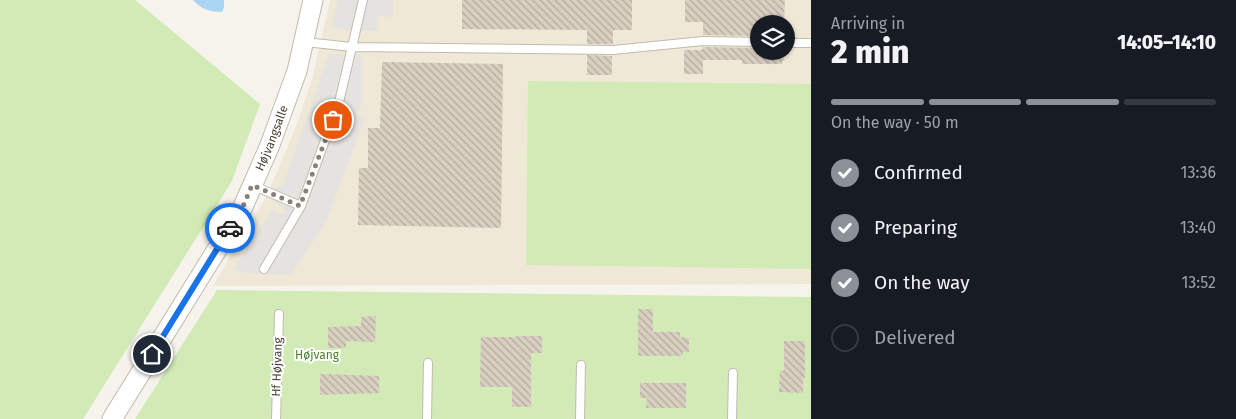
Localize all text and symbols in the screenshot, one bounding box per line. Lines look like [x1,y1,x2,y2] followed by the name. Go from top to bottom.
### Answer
[831,14,905,33] text: Arriving in
[750,15,795,60] map controls
[750,15,795,60] button: layers
[1117,31,1216,54] text: 14:05–14:10
[831,33,909,71] text: 2 min
[312,99,354,141] pin
[253,103,291,173] street label: Højvangsalle
[319,106,347,134] icon: bag
[831,113,959,132] text: On the way · 50 m
[831,159,859,187] icon: check
[874,161,963,184] text: Confirmed
[1181,163,1216,182] text: 13:36
[205,203,255,253] courier
[216,214,244,242] icon: car
[831,214,859,242] icon: check
[874,216,957,239] text: Preparing
[1180,218,1216,237] text: 13:40
[831,269,859,297] icon: check
[874,271,970,294] text: On the way
[1181,273,1216,292] text: 13:52
[874,326,956,349] text: Delivered
[131,333,173,375] pin
[269,336,285,397] street label: Hf Højvang
[138,340,166,368] icon: home
[295,348,340,362] park label: Højvang

